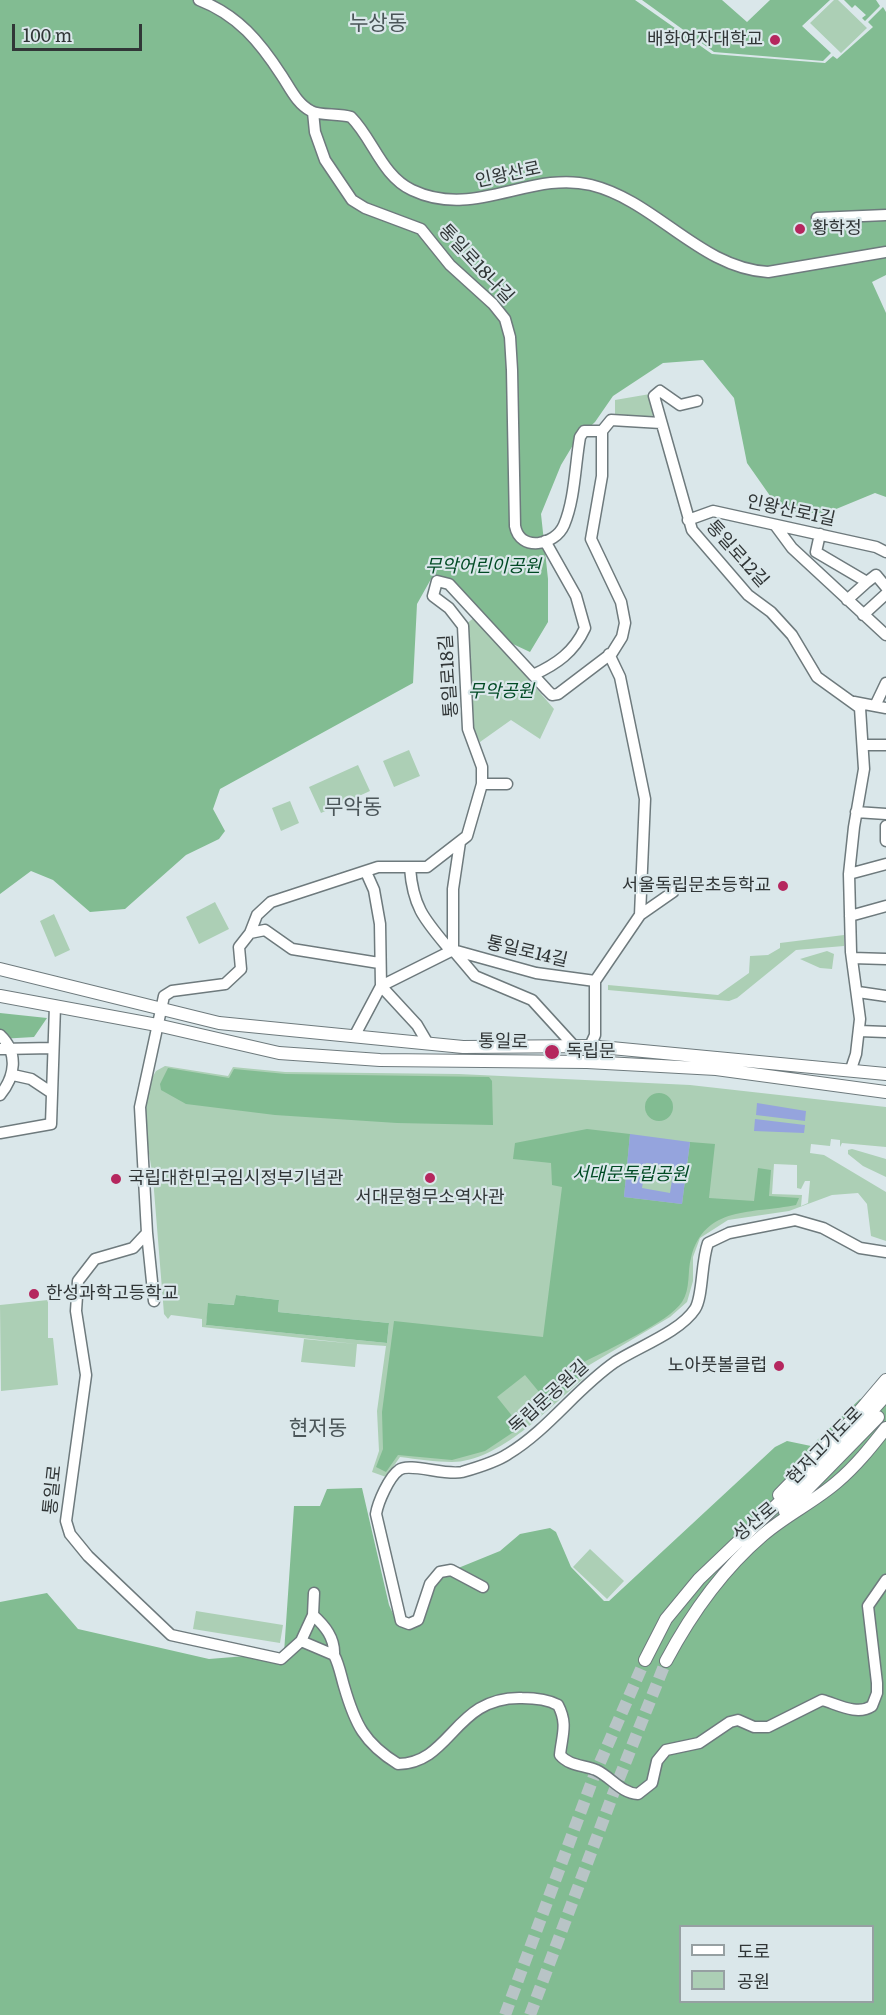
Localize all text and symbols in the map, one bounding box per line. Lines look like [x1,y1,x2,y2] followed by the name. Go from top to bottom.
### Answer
[349,11,407,37] district label: 누상동
[15,12,146,50] scale bar
[23,21,72,48] text: 100 m
[647,29,763,51] place label: 배화여자대학교
[768,33,782,47] marker: 배화여자대학교
[473,158,543,192] street label: 인왕산로
[812,218,862,240] place label: 황학정
[434,220,518,308] street label: 통일로18나길
[793,222,807,236] marker: 황학정
[745,491,837,531] street label: 인왕산로1길
[701,516,773,592] street label: 통일로12길
[425,556,541,578] park label: 무악어린이공원
[435,634,463,718] street label: 통일로18길
[468,681,534,703] park label: 무악공원
[324,795,382,821] district label: 무악동
[622,875,771,897] place label: 서울독립문초등학교
[776,879,790,893] marker: 서울독립문초등학교
[484,932,570,972] street label: 통일로14길
[478,1031,528,1053] street label: 통일로
[566,1041,616,1063] place label: 독립문
[543,1043,561,1061] marker: 독립문
[572,1164,688,1186] park label: 서대문독립공원
[128,1168,343,1190] place label: 국립대한민국임시정부기념관
[423,1171,437,1185] marker: 서대문형무소역사관
[109,1172,123,1186] marker: 국립대한민국임시정부기념관
[355,1187,505,1209] place label: 서대문형무소역사관
[46,1283,178,1305] place label: 한성과학고등학교
[27,1287,41,1301] marker: 한성과학고등학교
[668,1355,767,1377] place label: 노아풋볼클럽
[505,1356,593,1438] street label: 독립문공원길
[772,1359,786,1373] marker: 노아풋볼클럽
[783,1403,867,1489] street label: 현저고가도로
[289,1416,347,1442] district label: 현저동
[40,1464,66,1516] street label: 통일로
[729,1498,781,1546] street label: 성산로
[679,1925,874,2003] legend
[737,1937,770,1964] text: 도로
[737,1967,770,1994] text: 공원

